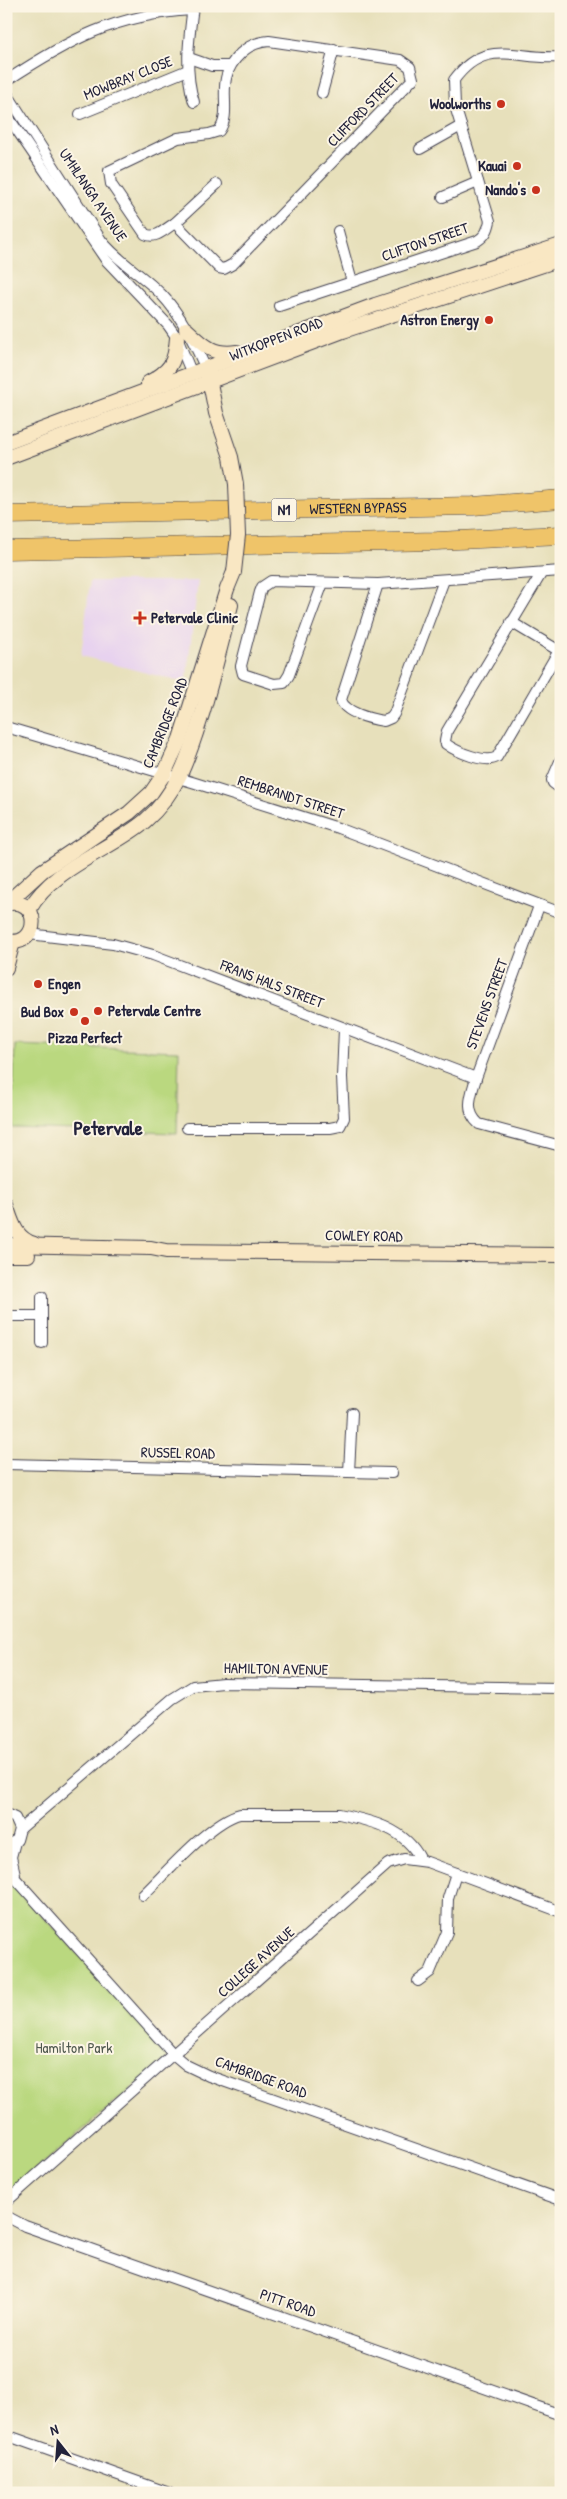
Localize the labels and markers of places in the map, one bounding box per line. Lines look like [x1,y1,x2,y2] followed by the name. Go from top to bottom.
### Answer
[430,93,491,114] place label: Woolworths
[495,98,507,110] marker: Woolworths
[478,155,507,176] place label: Kauai
[511,160,523,172] marker: Kauai
[485,179,526,200] place label: Nando's
[530,184,542,196] marker: Nando's
[401,309,480,331] place label: Astron Energy
[483,314,495,326] marker: Astron Energy
[151,607,239,628] place label: Petervale Clinic
[133,611,147,625] marker: Petervale Clinic
[48,973,81,995] place label: Engen
[32,978,44,990] marker: Engen
[108,1000,201,1021] place label: Petervale Centre
[21,1001,64,1022] place label: Bud Box
[92,1005,104,1017] marker: Petervale Centre
[68,1006,80,1018] marker: Bud Box
[79,1015,91,1027] marker: Pizza Perfect
[48,1027,123,1048] place label: Pizza Perfect

